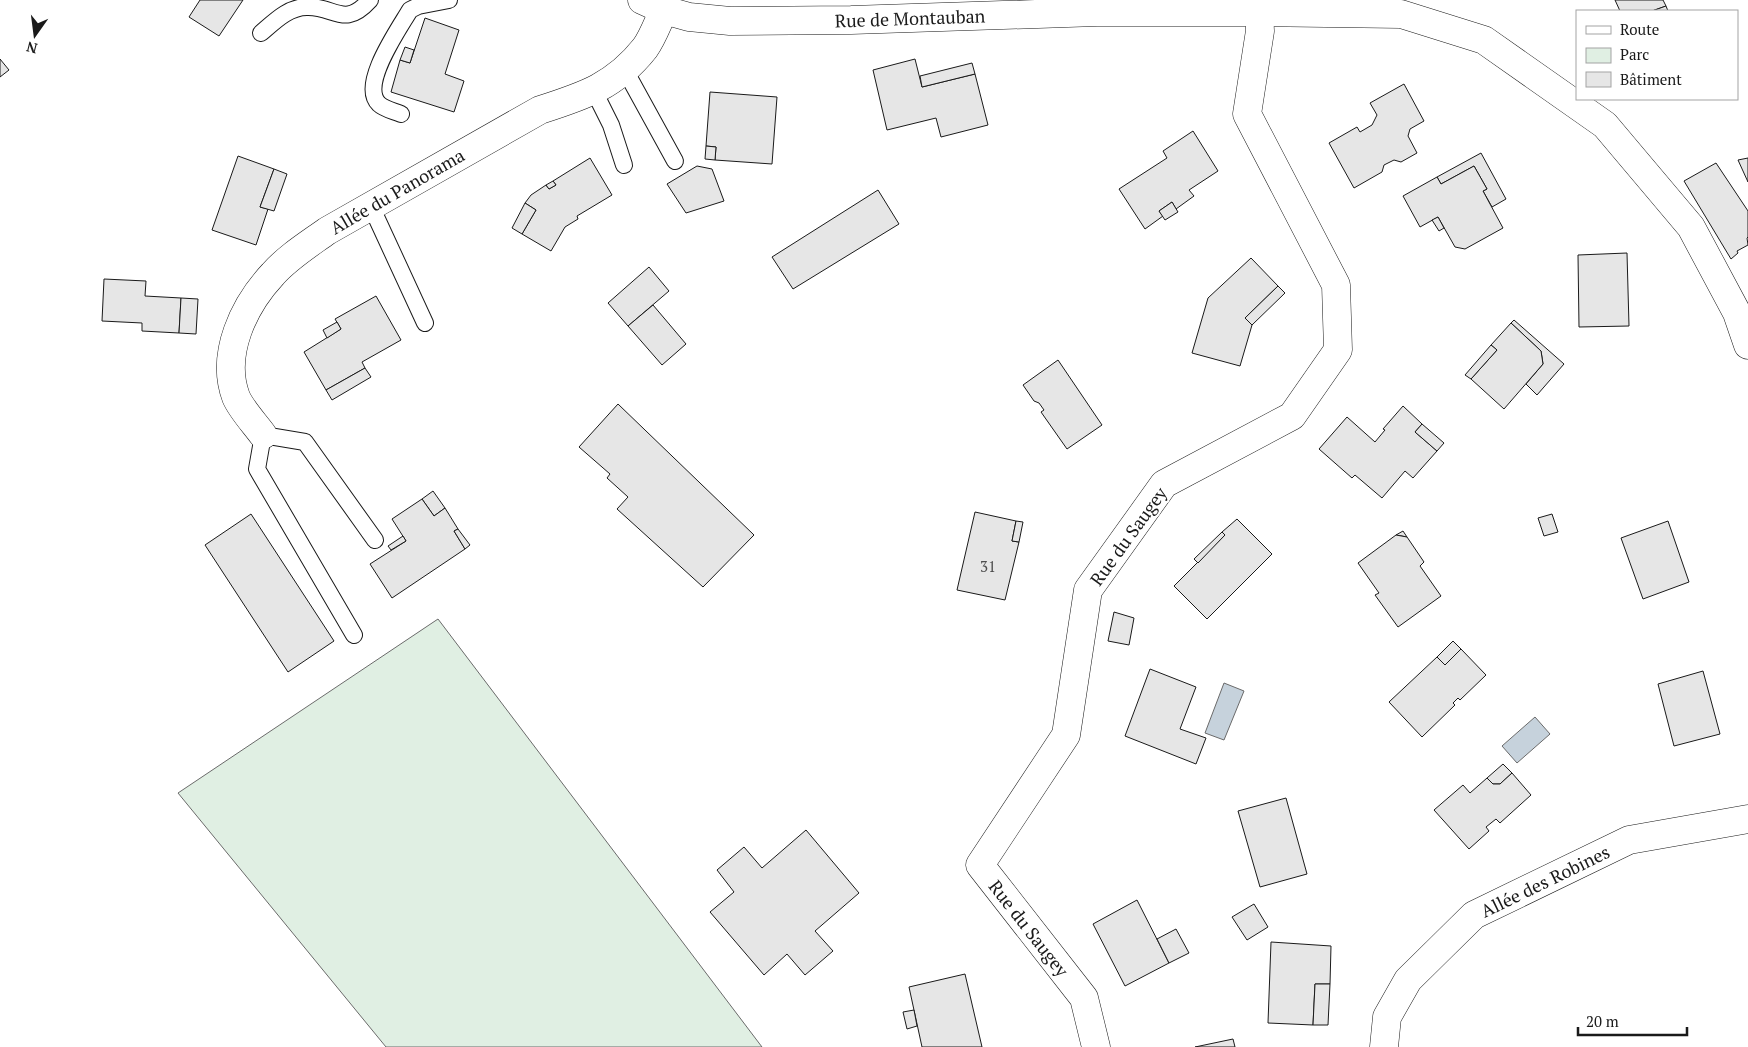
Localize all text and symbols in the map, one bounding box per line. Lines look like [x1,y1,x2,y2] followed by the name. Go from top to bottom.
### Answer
[834,3,986,33] street label: Rue de Montauban
[10,10,60,60] north arrow
[1576,10,1738,100] legend
[1620,19,1659,39] text: Route
[24,38,39,59] text: N
[1620,44,1649,64] text: Parc
[1620,69,1682,89] text: Bâtiment
[325,143,469,239] street label: Allée du Panorama
[1084,481,1172,590] street label: Rue du Saugey
[980,556,996,576] house number: 31
[1477,839,1613,923] street label: Allée des Robines
[984,875,1075,982] street label: Rue du Saugey
[1578,1004,1687,1036] scale bar
[1586,1011,1619,1031] text: 20 m

